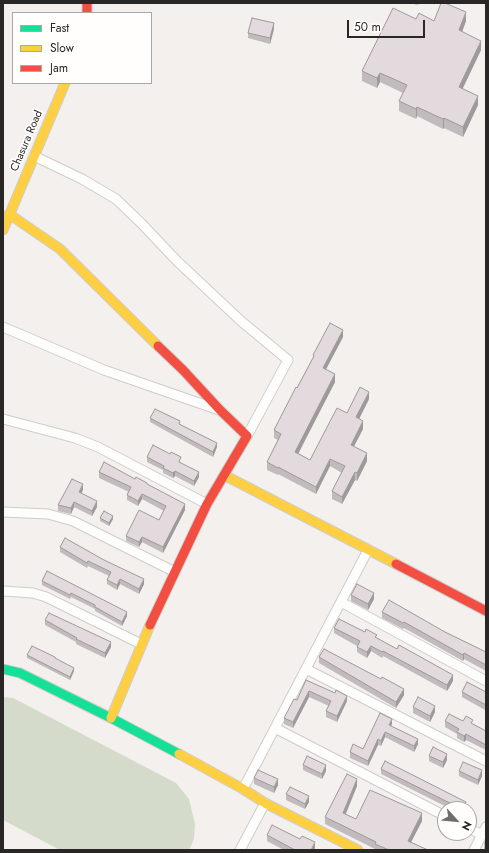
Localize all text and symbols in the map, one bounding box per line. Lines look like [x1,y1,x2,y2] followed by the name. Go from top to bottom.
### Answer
[12,12,152,84] legend
[349,12,427,38] scale bar
[354,18,381,36] text: 50 m
[50,19,69,37] text: Fast
[50,39,74,57] text: Slow
[50,59,68,77] text: Jam
[8,109,46,173] street label: Chasura Road
[437,801,477,841] north arrow
[458,818,476,834] text: N

